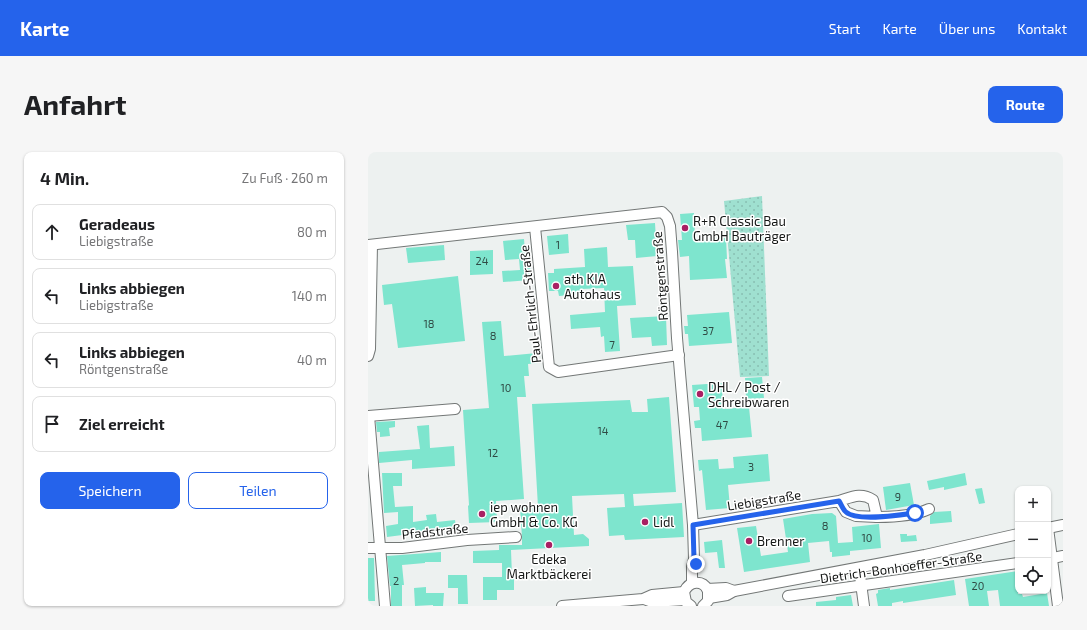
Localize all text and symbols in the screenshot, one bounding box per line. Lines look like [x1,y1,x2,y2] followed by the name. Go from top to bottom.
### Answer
[20,17,70,40] text: Karte
[829,20,860,37] text: Start
[882,20,917,37] text: Karte
[939,20,995,37] text: Über uns
[1017,20,1067,37] text: Kontakt
[988,86,1063,123] button: Route
[24,87,127,121] text: Anfahrt
[40,168,89,188] text: 4 Min.
[242,170,328,186] text: Zu Fuß · 260 m
[693,213,791,244] place label: R+R Classic Bau GmbH Bauträger
[79,215,155,233] text: Geradeaus
[41,221,63,243] icon: ahead
[680,223,690,233] marker: R+R Classic Bau GmbH Bauträger
[297,224,327,240] text: 80 m
[649,231,671,321] street label: Röntgenstraße
[79,233,153,249] text: Liebigstraße
[556,238,560,251] house number: 1
[516,244,544,364] street label: Paul-Ehrlich-Straße
[476,254,489,267] house number: 24
[564,271,621,302] place label: ath KIA Autohaus
[79,279,185,297] text: Links abbiegen
[551,281,561,291] marker: ath KIA Autohaus
[41,285,63,307] icon: left
[292,288,327,304] text: 140 m
[79,297,153,313] text: Liebigstraße
[423,317,435,330] house number: 18
[702,324,714,337] house number: 37
[490,329,496,342] house number: 8
[609,338,615,351] house number: 7
[79,343,185,361] text: Links abbiegen
[41,349,63,371] icon: left
[297,352,327,368] text: 40 m
[79,361,168,377] text: Röntgenstraße
[708,379,789,410] place label: DHL / Post / Schreibwaren
[500,381,512,394] house number: 10
[695,389,705,399] marker: DHL / Post / Schreibwaren
[41,413,63,435] icon: arrive
[79,415,165,433] text: Ziel erreicht
[716,418,729,431] house number: 47
[597,424,609,437] house number: 14
[488,446,498,459] house number: 12
[748,460,754,473] house number: 3
[40,472,180,509] button: Speichern
[188,472,328,509] button: Teilen
[726,486,802,514] street label: Liebigstraße
[1015,486,1051,594] map controls
[1015,486,1051,522] button: +
[895,490,901,503] house number: 9
[490,499,578,530] place label: iep wohnen GmbH & Co. KG
[906,504,924,522] route start
[477,509,487,519] marker: iep wohnen GmbH & Co. KG
[653,514,674,530] place label: Lidl
[640,517,650,527] marker: Lidl
[822,519,828,532] house number: 8
[401,520,469,542] street label: Pfadstraße
[1015,522,1051,558] button: −
[861,531,873,544] house number: 10
[757,533,804,549] place label: Brenner
[744,536,754,546] marker: Brenner
[544,540,554,550] marker: Edeka Marktbäckerei
[819,548,983,586] street label: Dietrich-Bonhoeffer-Straße
[507,551,591,582] place label: Edeka Marktbäckerei
[687,555,705,573] route end
[1015,558,1051,594] button: locate
[393,574,399,587] house number: 2
[972,579,984,592] house number: 20

